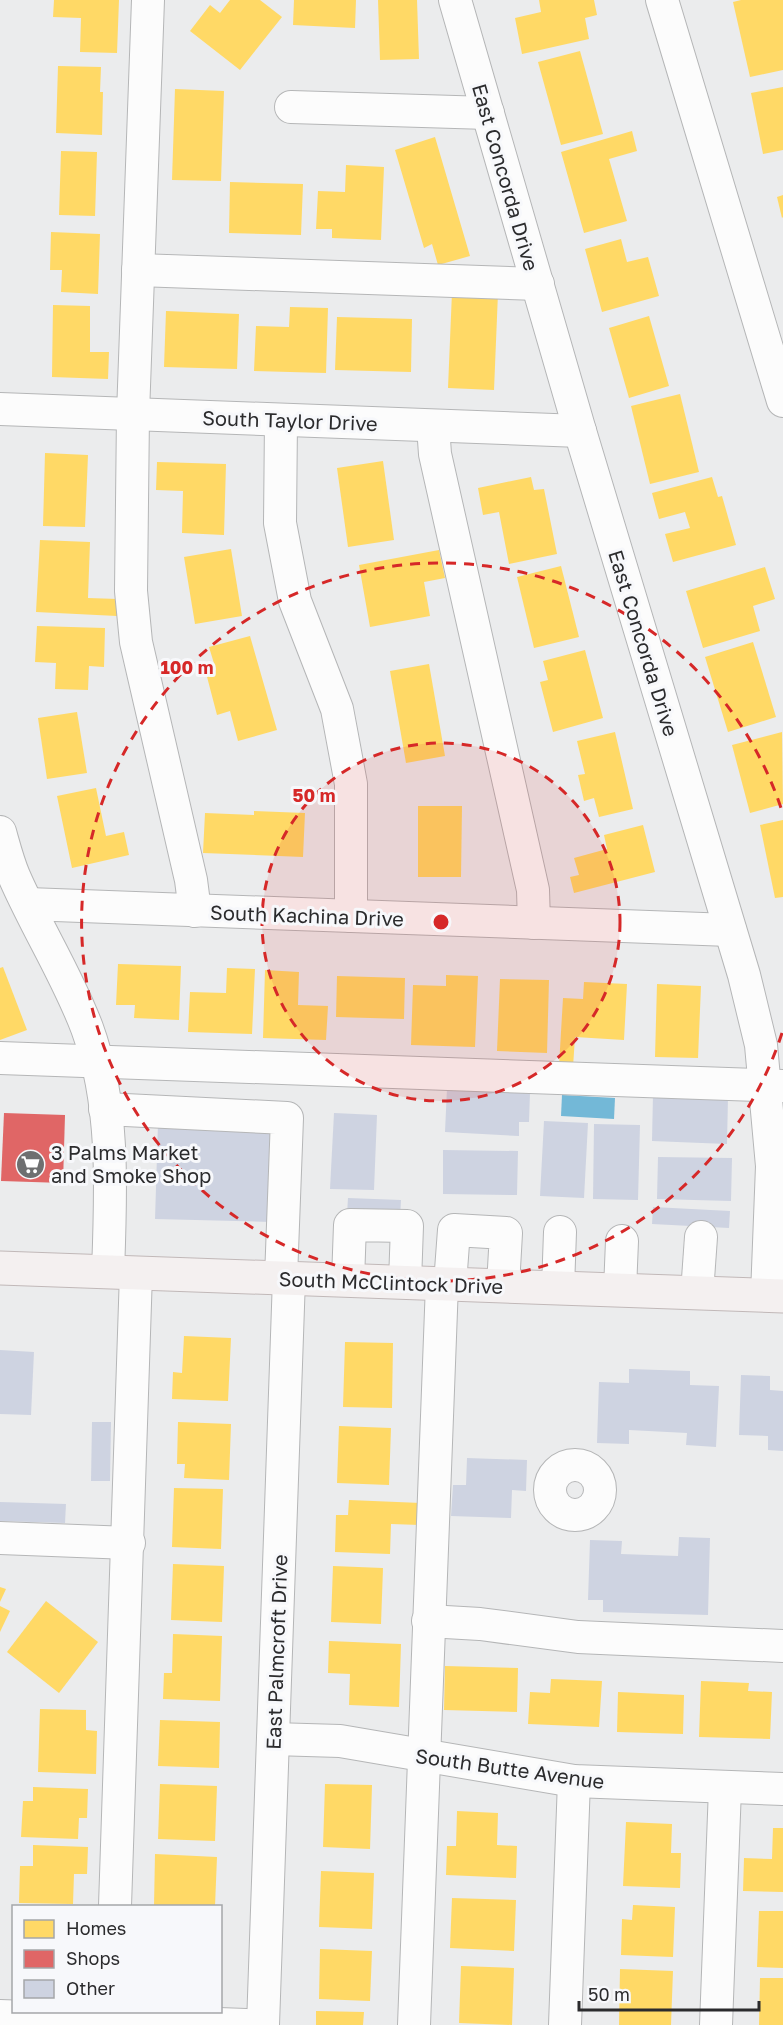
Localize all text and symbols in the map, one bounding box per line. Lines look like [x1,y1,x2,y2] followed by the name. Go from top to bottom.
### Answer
[468,81,544,273] street label: East Concorda Drive
[202,405,378,435] street label: South Taylor Drive
[604,547,684,739] street label: East Concorda Drive
[161,656,213,678] text: 100 m
[293,784,335,806] text: 50 m
[210,900,404,930] street label: South Kachina Drive
[431,912,451,932] centre of rings
[51,1140,211,1187] place label: 3 Palms Market and Smoke Shop
[14,1148,46,1180] supermarket icon: 3 Palms Market and Smoke Shop
[278,1266,504,1298] street label: South McClintock Drive
[261,1554,291,1750] street label: East Palmcroft Drive
[414,1743,606,1793] street label: South Butte Avenue
[12,1905,222,2013] legend
[66,1917,126,1939] text: Homes
[66,1947,120,1969] text: Shops
[579,1974,759,2012] scale bar
[66,1977,115,1999] text: Other
[588,1983,630,2005] text: 50 m

